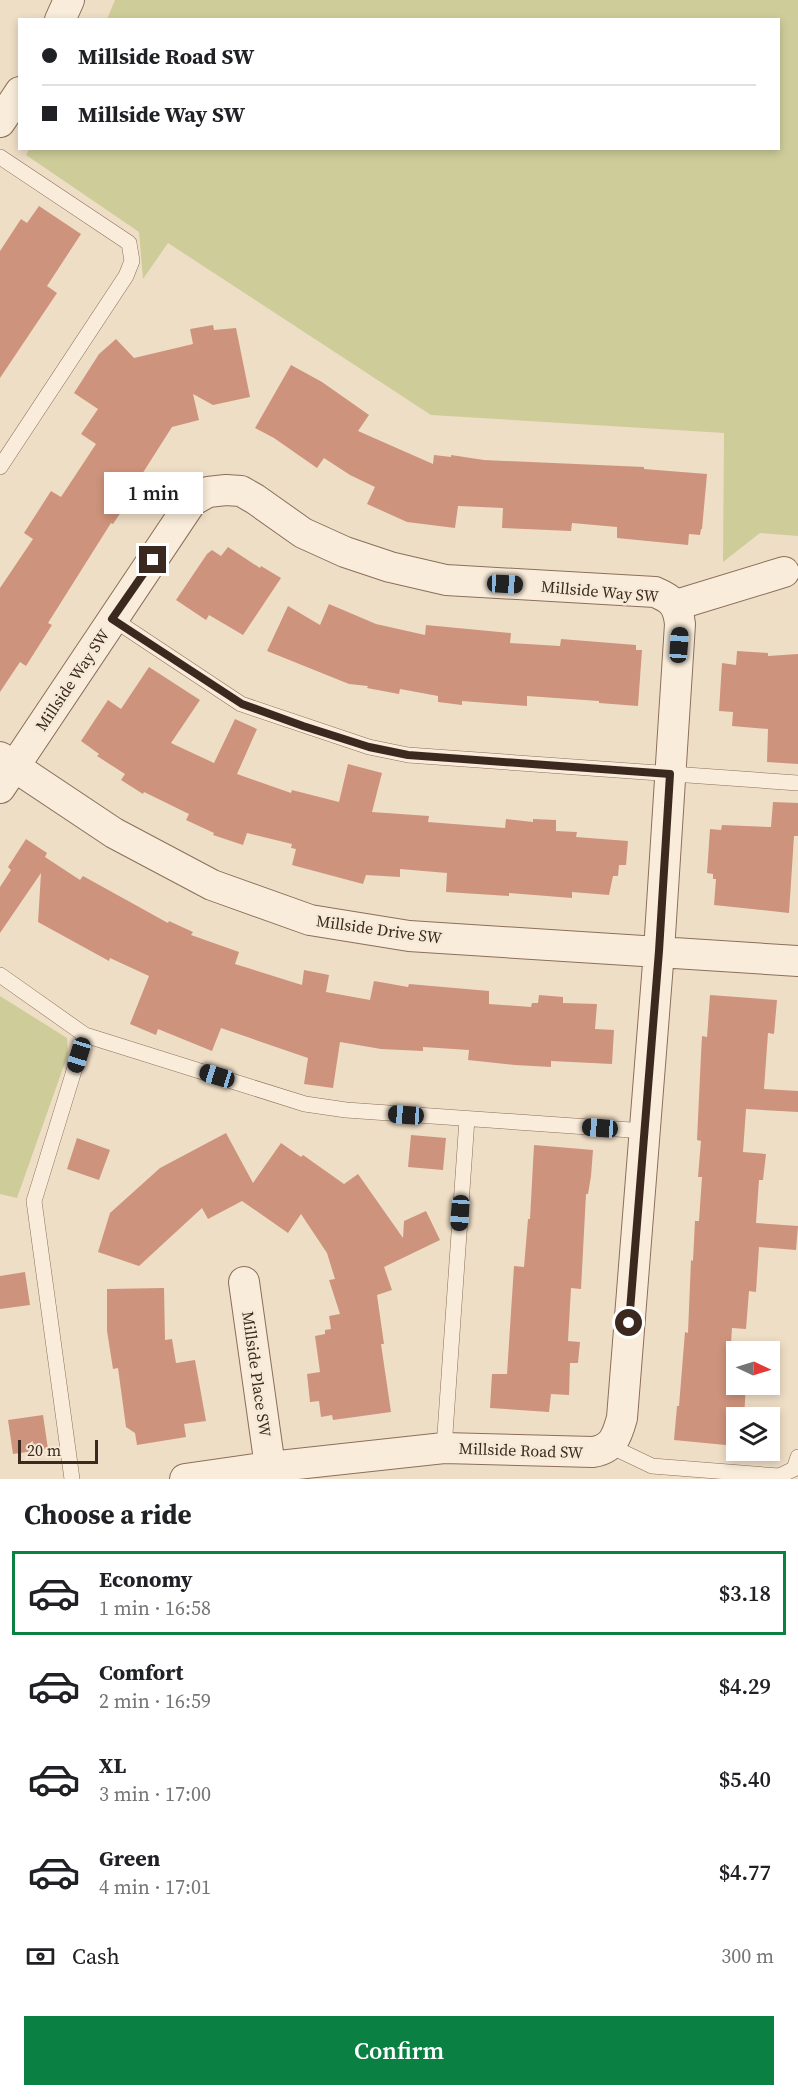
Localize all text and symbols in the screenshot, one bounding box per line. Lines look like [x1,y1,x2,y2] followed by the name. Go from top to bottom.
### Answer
[78,41,254,71] text: Millside Road SW
[78,99,245,129] text: Millside Way SW
[104,473,202,515] callout: 1 min
[128,479,179,507] text: 1 min
[139,546,166,573] route end
[487,574,523,594] car
[540,575,660,607] street label: Millside Way SW
[30,624,115,735] street label: Millside Way SW
[669,626,689,664] car
[315,909,444,949] street label: Millside Drive SW
[65,1035,93,1075] car
[197,1062,237,1090] car
[387,1105,425,1125] car
[581,1118,619,1138] car
[450,1194,470,1232] car
[615,1309,642,1336] route start
[237,1310,277,1439] street label: Millside Place SW
[726,1341,780,1395] north arrow
[726,1341,780,1461] map controls
[726,1407,780,1461] button: layers
[18,1437,98,1464] scale bar
[458,1437,584,1463] street label: Millside Road SW
[27,1439,61,1461] text: 20 m
[24,1496,192,1533] text: Choose a ride
[99,1564,193,1594] text: Economy
[27,1566,81,1620] icon: car
[719,1578,771,1608] text: $3.18
[99,1594,211,1622] text: 1 min · 16:58
[99,1657,183,1687] text: Comfort
[27,1659,81,1713] icon: car
[719,1671,771,1701] text: $4.29
[99,1687,211,1715] text: 2 min · 16:59
[99,1750,126,1780] text: XL
[27,1752,81,1806] icon: car
[719,1764,771,1794] text: $5.40
[99,1780,211,1808] text: 3 min · 17:00
[99,1843,160,1873] text: Green
[27,1845,81,1899] icon: car
[719,1857,771,1887] text: $4.77
[99,1873,211,1901] text: 4 min · 17:01
[24,1940,57,1973] icon: cash
[72,1941,120,1971] text: Cash
[721,1942,774,1970] text: 300 m
[24,2016,774,2085] button: Confirm

